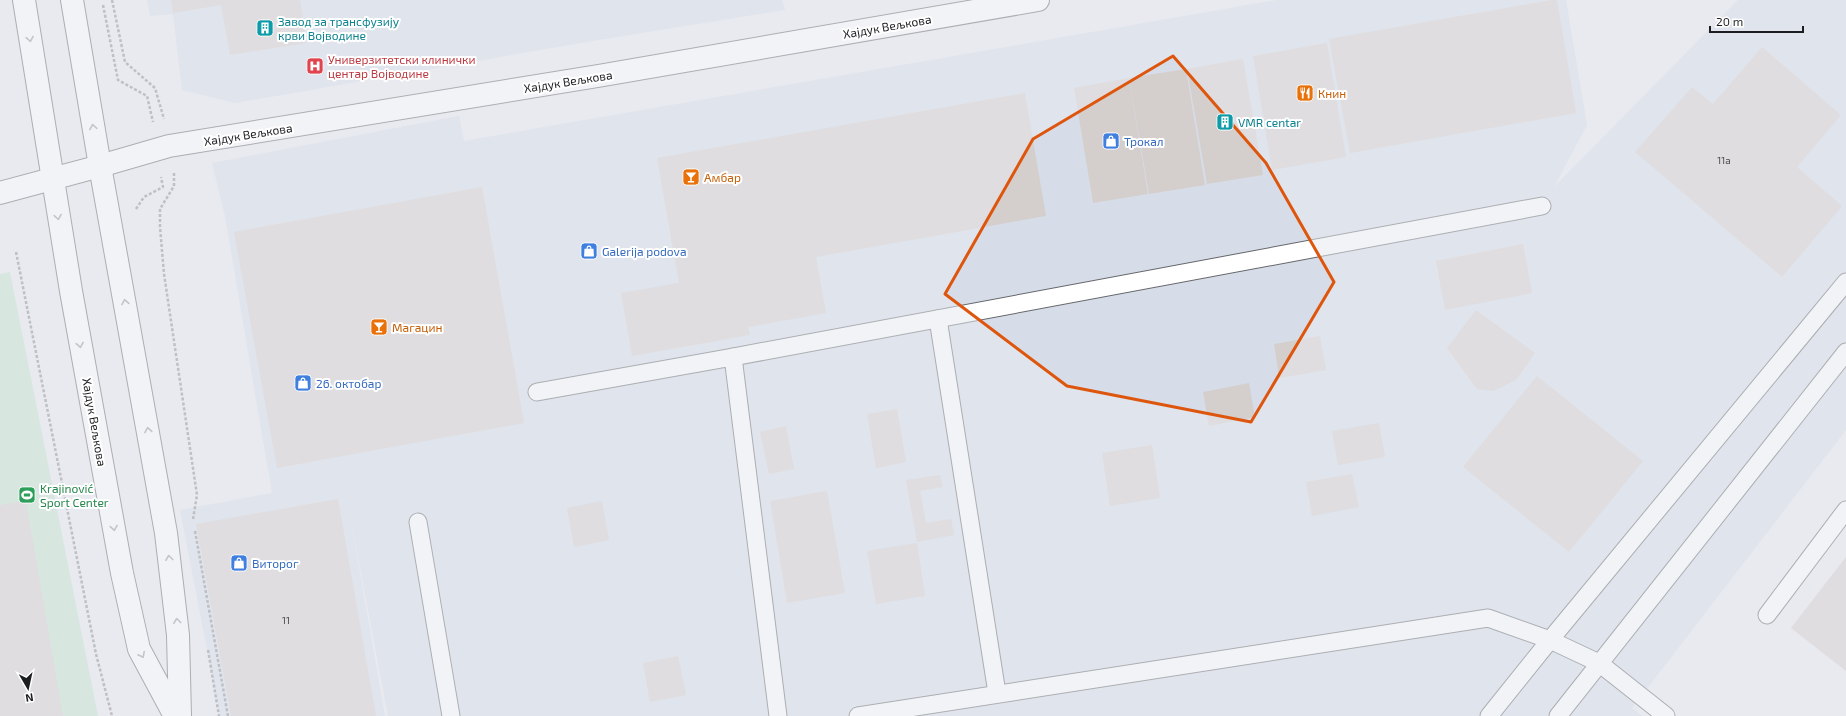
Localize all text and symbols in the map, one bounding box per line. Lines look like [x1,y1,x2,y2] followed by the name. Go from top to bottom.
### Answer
[1710,8,1803,34] scale bar
[842,11,932,42] street label: Хајдук Вељкова
[278,14,400,43] place label: Завод за трансфузију крви Војводине
[1716,14,1743,28] text: 20 m
[255,18,275,38] building icon: Завод за трансфузију крви Војводине
[25,35,34,42] one-way arrow
[328,52,476,81] place label: Универзитетски клинички центар Војводине
[305,56,325,76] hospital icon: Универзитетски клинички центар Војводине
[523,67,613,96] street label: Хајдук Вељкова
[1295,83,1315,103] restaurant icon: Книн
[1318,86,1346,100] place label: Книн
[1215,112,1235,132] building icon: VMR centar
[1238,115,1301,129] place label: VMR centar
[203,120,293,149] street label: Хајдук Вељкова
[89,124,98,130] one-way arrow
[1101,131,1121,151] shop icon: Трокал
[1124,134,1164,148] place label: Трокал
[1717,154,1731,166] house number: 11a
[681,167,701,187] bar icon: Амбар
[704,170,741,184] place label: Амбар
[54,214,62,220] one-way arrow
[579,241,599,261] shop icon: Galerija podova
[602,244,686,259] place label: Galerija podova
[121,299,129,305] one-way arrow
[369,317,389,337] bar icon: Магацин
[392,320,442,334] place label: Магацин
[76,342,84,348] one-way arrow
[293,373,313,393] shop icon: 26. октобар
[316,376,381,390] place label: 26. октобар
[79,377,110,467] street label: Хајдук Вељкова
[144,427,152,433] one-way arrow
[40,481,109,509] place label: Krajinović Sport Center
[17,485,37,505] sports icon: Krajinović Sport Center
[109,525,118,531] one-way arrow
[229,553,249,573] shop icon: Виторог
[165,555,174,561] one-way arrow
[252,556,299,570] place label: Виторог
[282,614,290,626] house number: 11
[172,618,181,624] one-way arrow
[138,650,145,658] one-way arrow
[8,668,48,708] north arrow
[25,691,35,705] text: N

